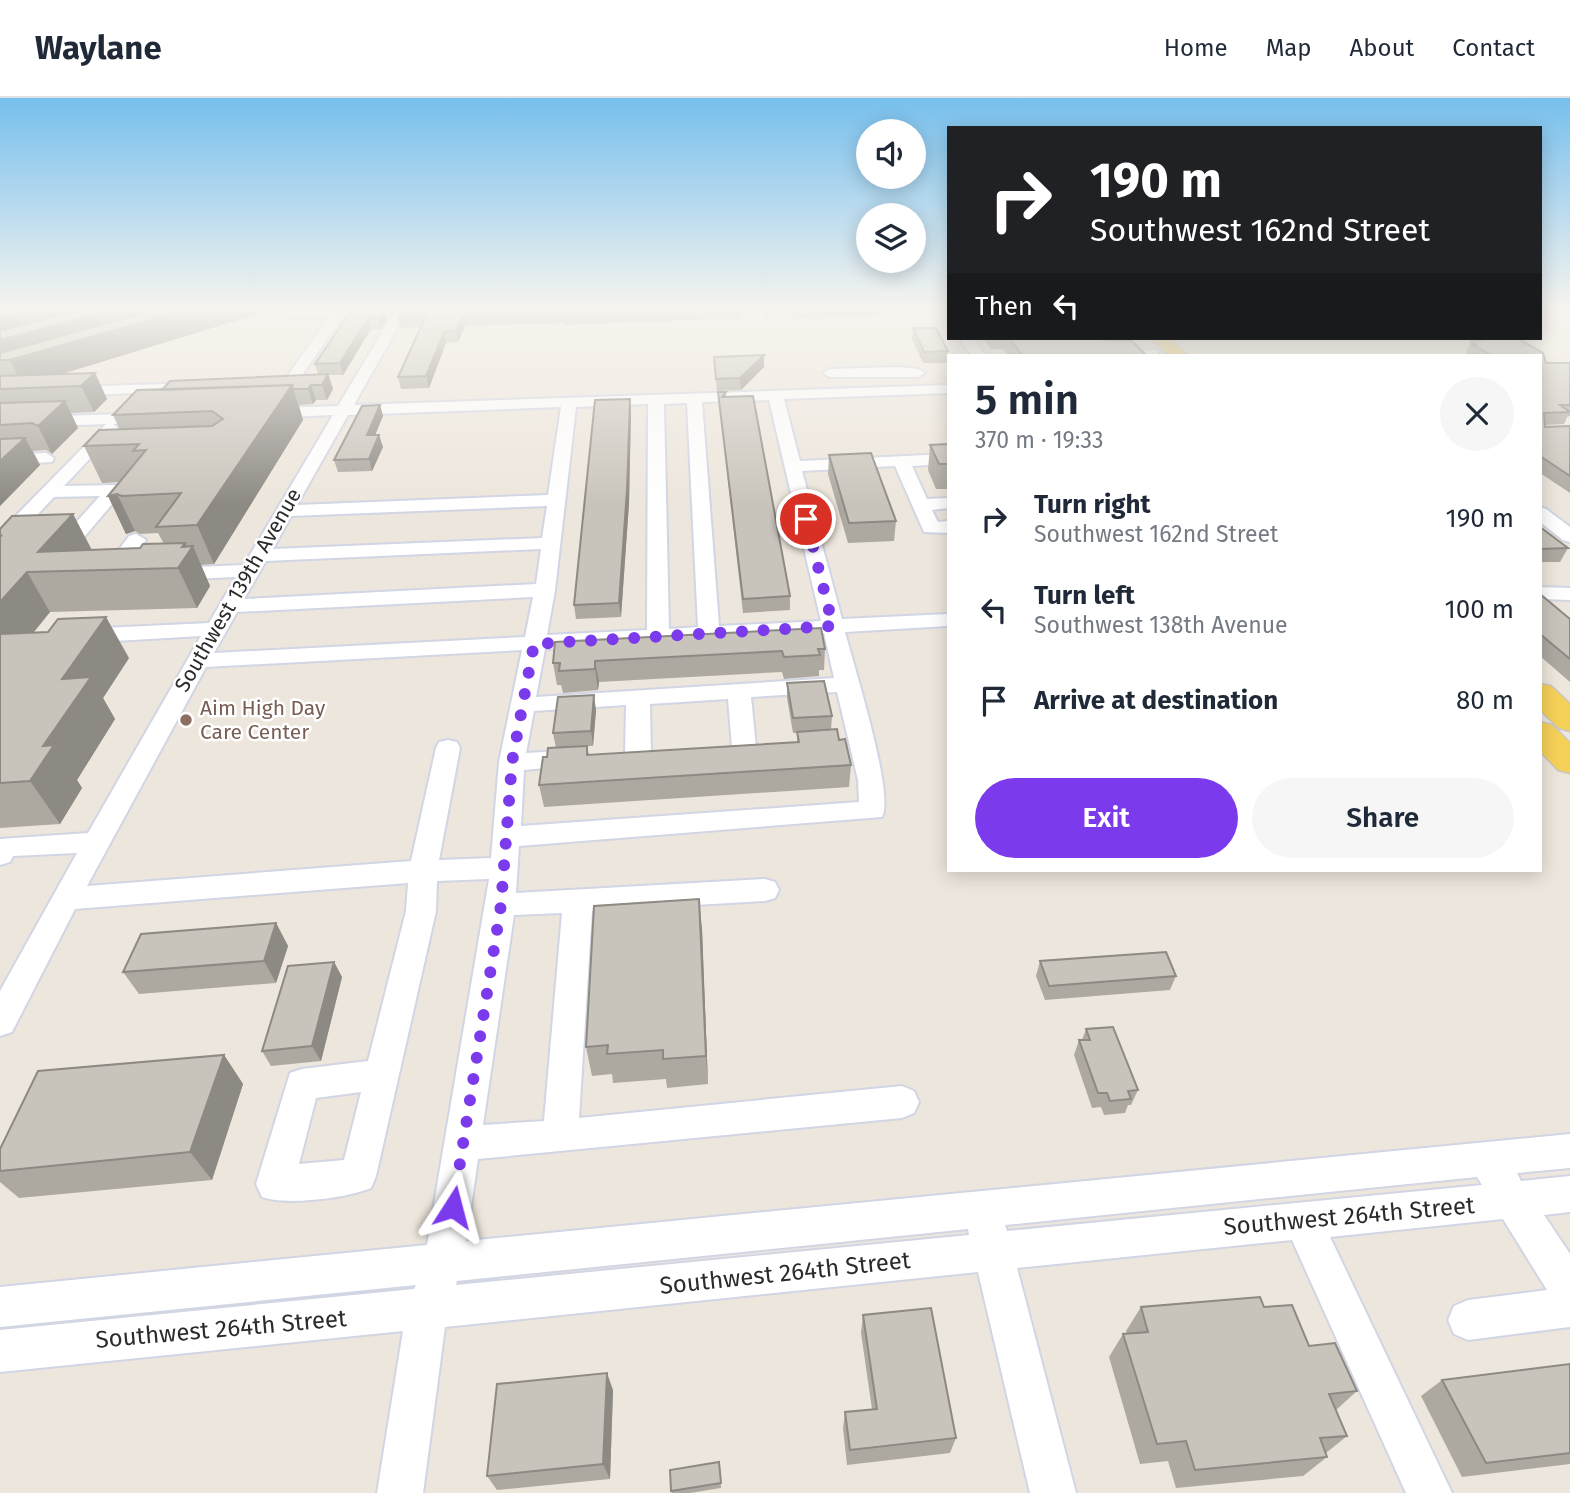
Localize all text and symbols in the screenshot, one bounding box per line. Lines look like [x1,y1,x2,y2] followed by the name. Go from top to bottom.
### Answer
[35,28,162,68] text: Waylane
[1164,34,1228,62] text: Home
[1266,34,1312,62] text: Map
[1350,34,1414,62] text: About
[1452,34,1535,62] text: Contact
[856,119,926,273] map controls
[856,119,926,189] button: sound
[1090,151,1222,210] text: 190 m
[975,154,1066,245] icon: right
[856,203,926,273] button: layers
[1090,211,1430,249] text: Southwest 162nd Street
[1047,287,1085,325] icon: left
[975,291,1033,322] text: Then
[975,375,1079,425] text: 5 min
[1440,377,1514,451] button: close
[975,426,1103,454] text: 370 m · 19:33
[169,484,307,696] street label: Southwest 139th Avenue
[776,489,836,549] pin
[1034,489,1151,520] text: Turn right
[787,500,825,538] icon: arrive
[975,500,1013,538] icon: right
[1445,503,1514,534] text: 190 m
[1034,520,1278,548] text: Southwest 162nd Street
[1034,580,1135,611] text: Turn left
[975,591,1013,629] icon: left
[1445,594,1514,625] text: 100 m
[1034,611,1288,639] text: Southwest 138th Avenue
[975,682,1013,720] icon: arrive
[1034,685,1278,716] text: Arrive at destination
[1456,685,1514,716] text: 80 m
[200,695,326,745] place label: Aim High Day Care Center
[178,712,194,728] marker: Aim High Day Care Center
[975,778,1238,858] button: Exit
[1252,778,1514,858] button: Share
[416,1170,490,1244] position arrow
[1222,1191,1476,1241] street label: Southwest 264th Street
[658,1246,912,1300] street label: Southwest 264th Street
[94,1304,348,1354] street label: Southwest 264th Street

